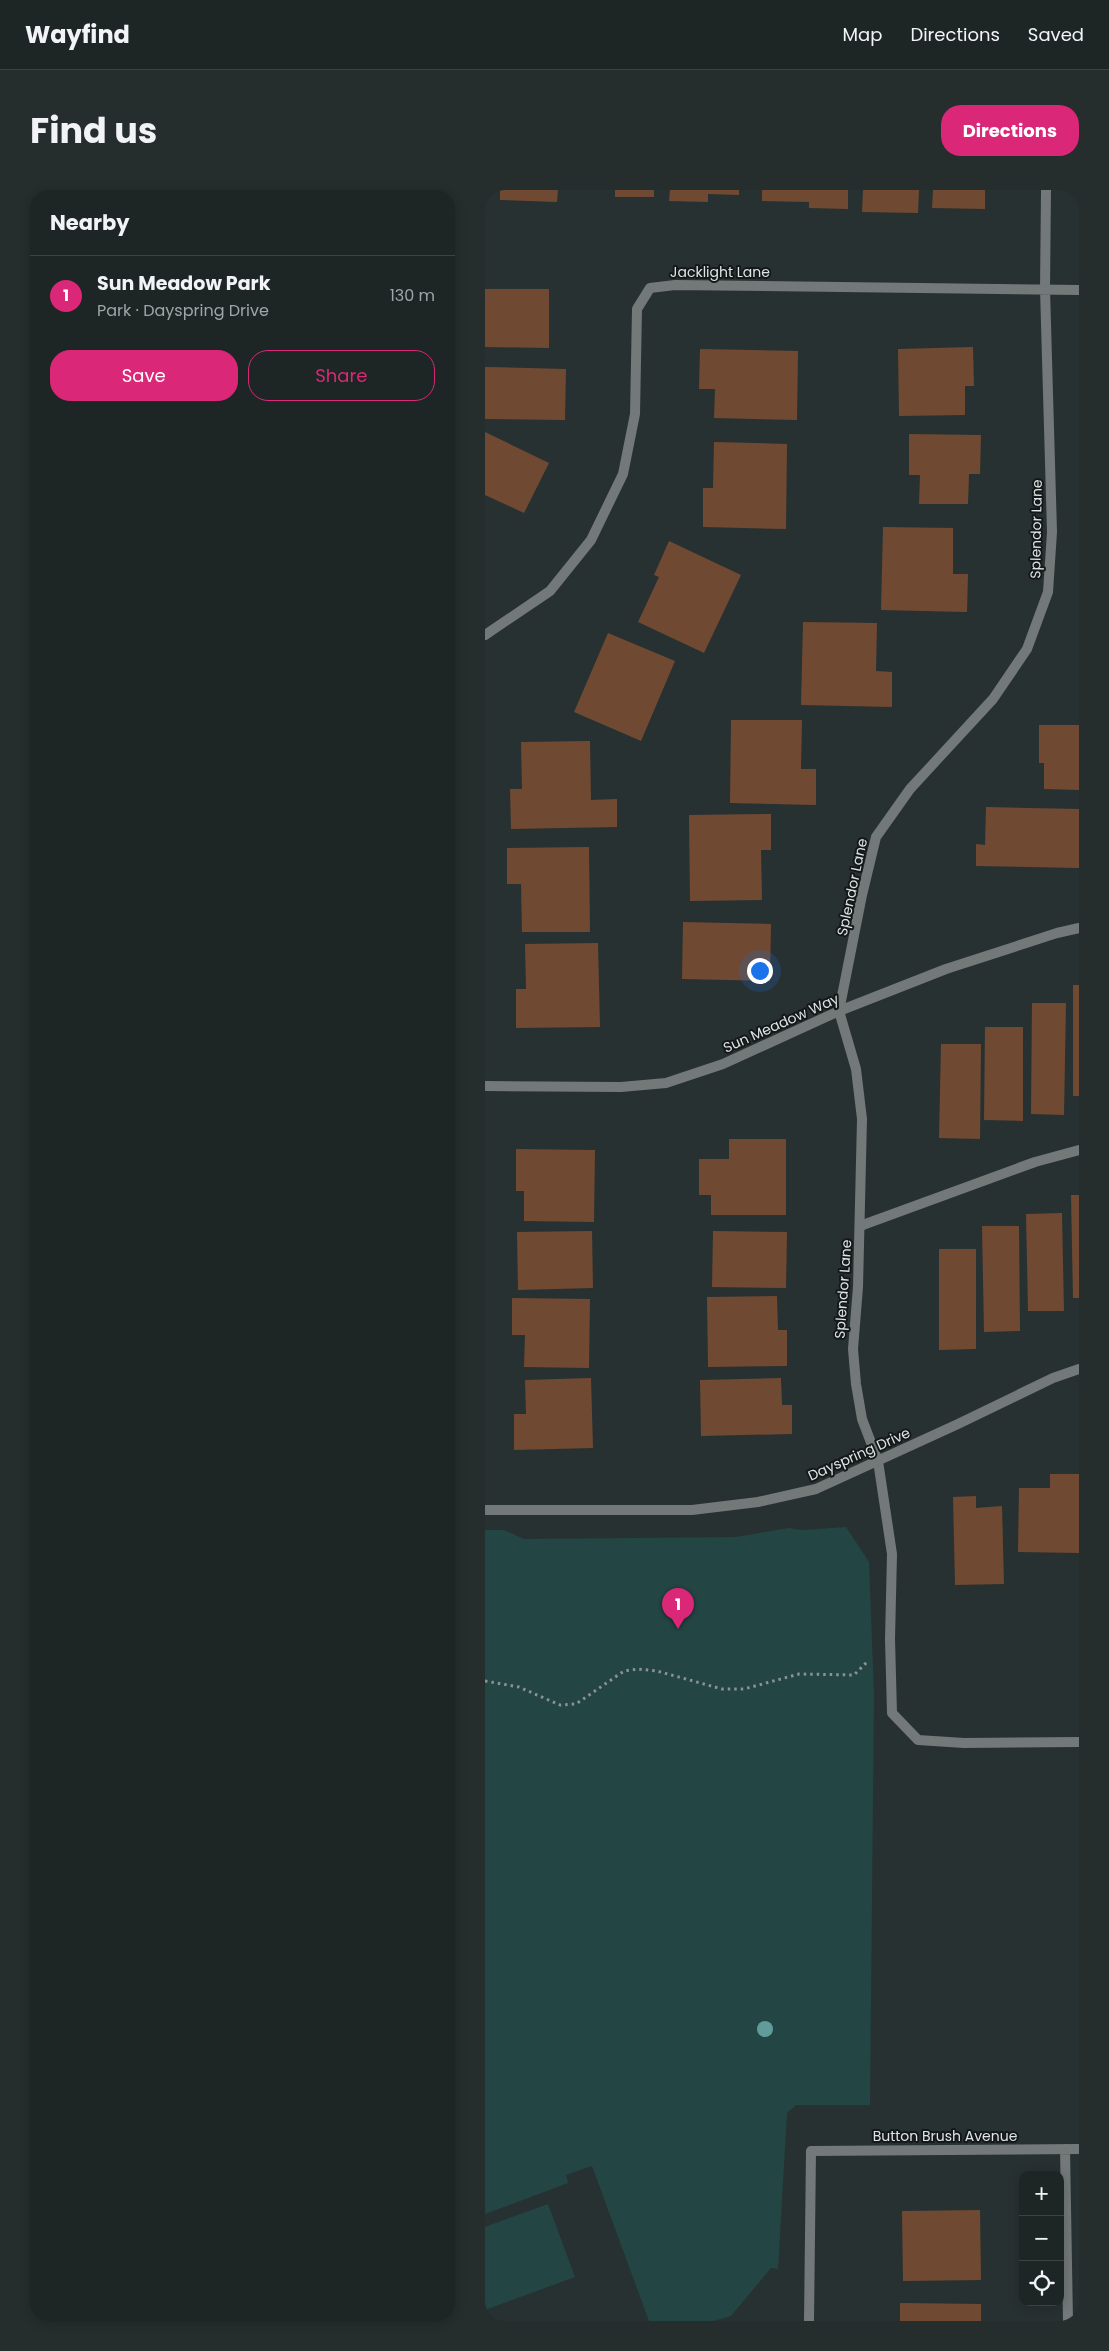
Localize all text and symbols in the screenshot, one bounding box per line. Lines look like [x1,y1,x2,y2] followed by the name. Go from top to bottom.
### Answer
[25,18,130,51] text: Wayfind
[843,22,882,47] text: Map
[910,22,1000,47] text: Directions
[1028,22,1084,47] text: Saved
[941,105,1079,156] button: Directions
[30,106,157,155] text: Find us
[50,208,130,237] text: Nearby
[670,262,770,282] street label: Jacklight Lane
[97,270,271,297] text: Sun Meadow Park
[63,284,69,307] text: 1
[390,284,435,307] text: 130 m
[97,299,269,322] text: Park · Dayspring Drive
[50,350,238,401] button: Save
[248,350,435,401] button: Share
[1025,479,1047,579] street label: Splendor Lane
[832,836,872,938] street label: Splendor Lane
[747,958,773,984] your location
[720,988,842,1058] street label: Sun Meadow Way
[830,1238,856,1339] street label: Splendor Lane
[805,1422,914,1485] street label: Dayspring Drive
[662,1588,694,1629] pin: 1
[873,2126,1018,2146] street label: Button Brush Avenue
[1019,2171,1064,2306] map controls
[1019,2171,1064,2216] button: +
[1019,2216,1064,2261] button: −
[1019,2261,1064,2306] button: locate

